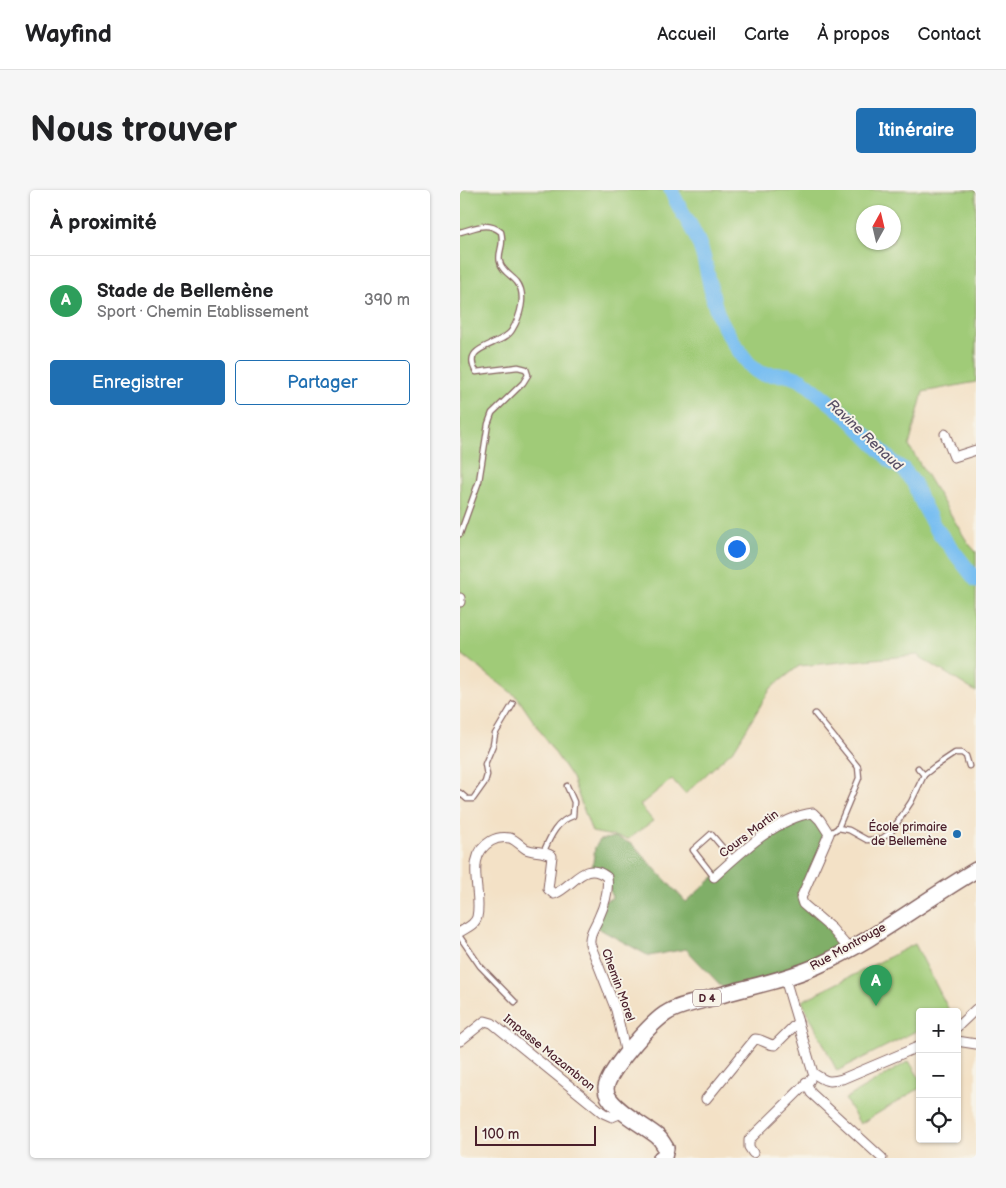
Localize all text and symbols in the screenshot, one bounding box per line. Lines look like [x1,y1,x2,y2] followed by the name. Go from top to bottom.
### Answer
[25,20,112,49] text: Wayfind
[657,24,716,45] text: Accueil
[744,24,789,45] text: Carte
[817,24,890,45] text: À propos
[918,24,981,45] text: Contact
[856,108,976,153] button: Itinéraire
[30,109,237,152] text: Nous trouver
[856,205,901,250] north arrow
[50,210,157,235] text: À proximité
[97,280,274,303] text: Stade de Bellemène
[61,291,71,310] text: A
[364,291,410,310] text: 390 m
[97,303,309,322] text: Sport · Chemin Etablissement
[50,360,225,405] button: Enregistrer
[235,360,410,405] button: Partager
[824,396,907,475] water label: Ravine Renaud
[724,536,750,562] your location
[716,807,782,861] street label: Cours Martin
[868,819,947,849] place label: École primaire de Bellemène
[951,828,963,840] marker: École primaire de Bellemène
[807,920,889,974] street label: Rue Montrouge
[598,947,638,1023] street label: Chemin Morel
[860,965,892,1006] pin: A
[693,990,721,1006] road number: D 4
[916,1008,961,1143] map controls
[916,1008,961,1053] button: +
[500,1011,598,1095] street label: Impasse Mazambron
[916,1053,961,1098] button: −
[916,1098,961,1143] button: locate
[475,1123,596,1146] scale bar
[482,1126,519,1143] text: 100 m

